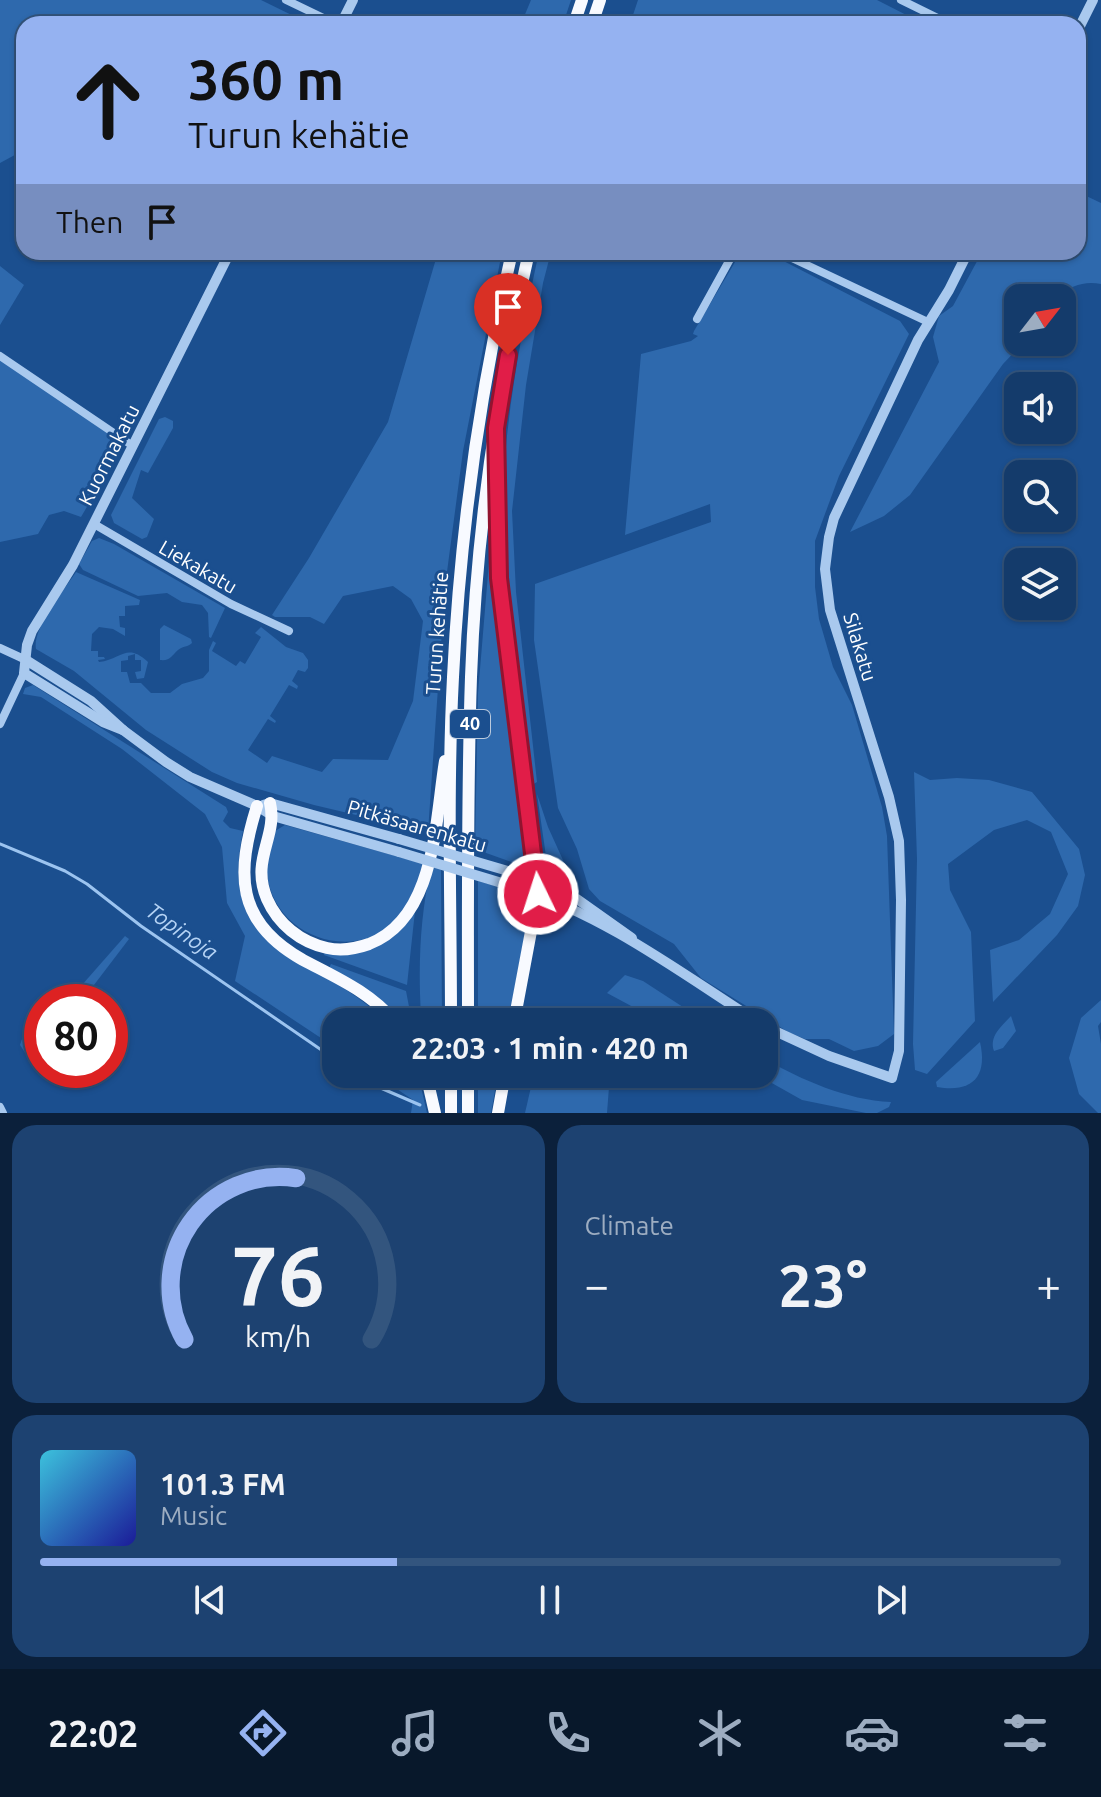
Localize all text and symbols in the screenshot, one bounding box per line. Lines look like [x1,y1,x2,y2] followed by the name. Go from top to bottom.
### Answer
[56,48,160,152] icon: ahead
[188,48,344,111] text: 360 m
[188,114,410,155] text: Turun kehätie
[140,200,184,244] icon: arrive
[56,205,124,239] text: Then
[474,273,542,355] pin
[1004,284,1076,356] north arrow
[1004,284,1076,620] map controls
[486,285,530,329] icon: arrive
[1004,372,1076,444] button: sound
[73,401,144,509] street label: Kuormakatu
[1004,460,1076,532] button: search
[155,535,241,598] street label: Liekakatu
[1004,548,1076,620] button: layers
[421,571,452,695] street label: Turun kehätie
[839,610,882,684] street label: Silakatu
[450,710,490,738] road number: 40
[345,795,489,856] street label: Pitkäsaarenkatu
[496,852,580,936] position arrow
[142,897,223,964] water label: Topinoja
[24,984,128,1088] speed limit sign: 80
[411,1031,689,1065] text: 22:03 · 1 min · 420 m
[585,1211,674,1240] text: Climate
[231,1228,325,1322] text: 76
[778,1251,867,1318] text: 23°
[585,1260,609,1309] text: −
[1036,1260,1061,1309] text: +
[245,1320,311,1352] text: km/h
[160,1467,286,1501] text: 101.3 FM
[160,1501,227,1530] text: Music
[188,1578,232,1622] icon: previous
[528,1578,572,1622] icon: pause
[869,1578,913,1622] icon: next
[235,1705,291,1761] icon: directions
[387,1705,443,1761] icon: music
[540,1705,596,1761] icon: phone
[692,1705,748,1761] icon: climate
[844,1705,900,1761] icon: car
[997,1705,1053,1761] icon: filters
[48,1713,138,1754] text: 22:02

